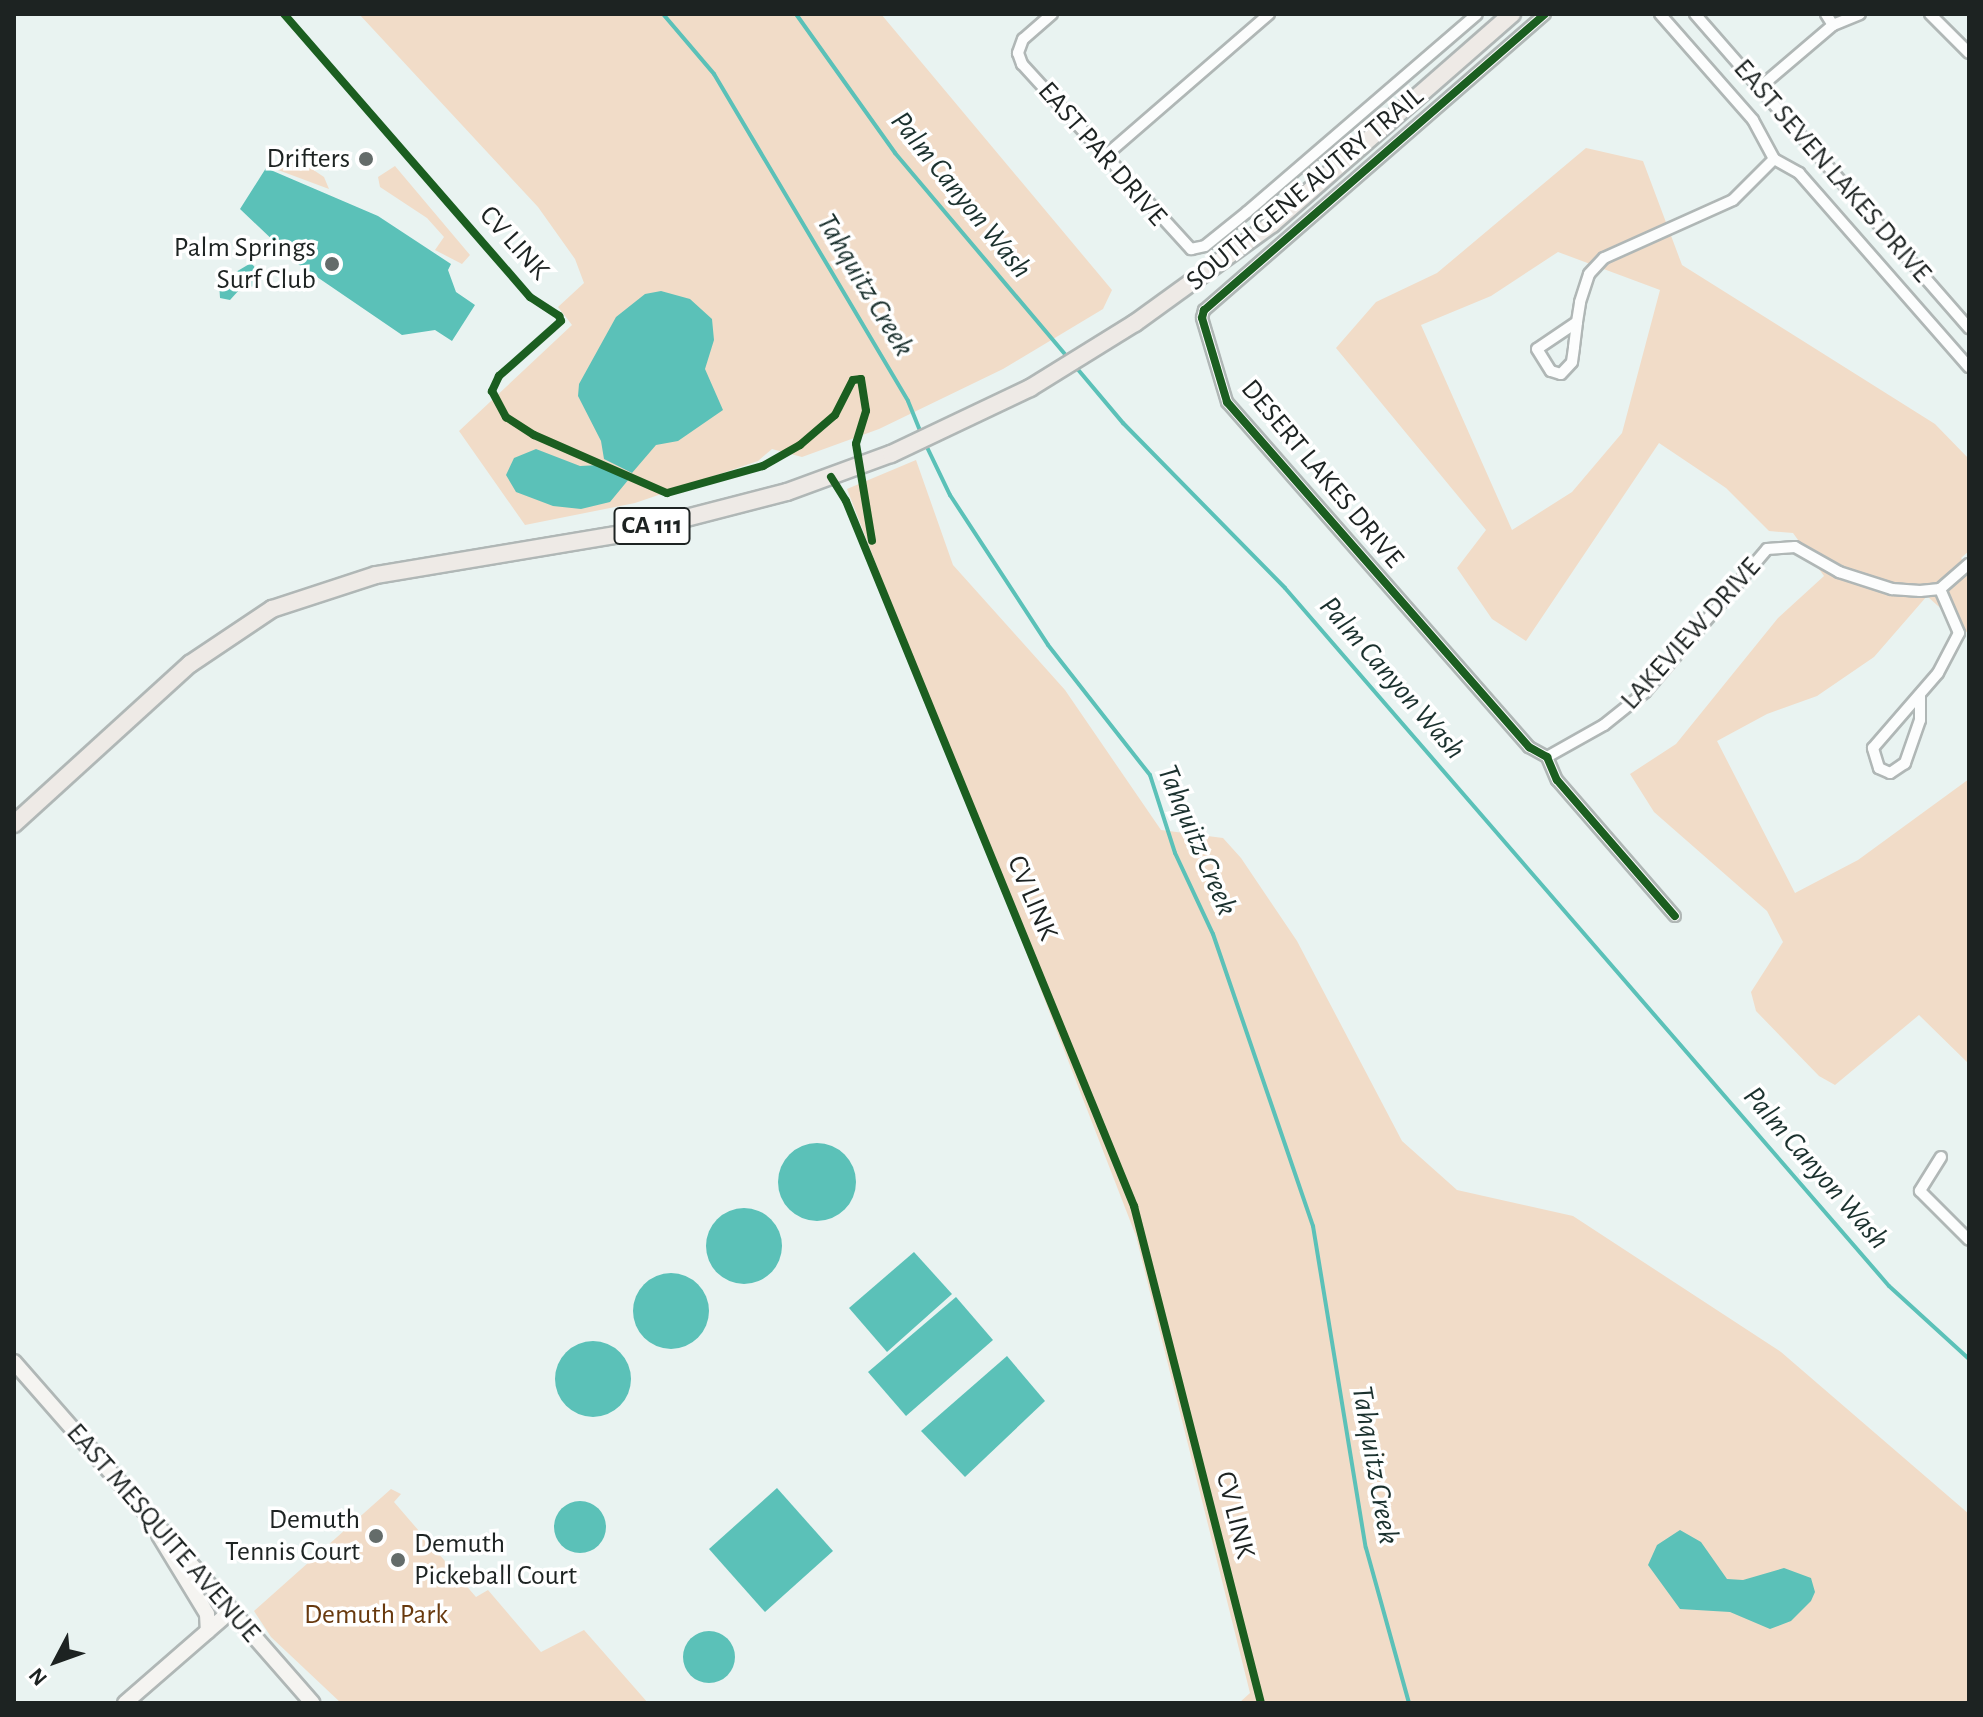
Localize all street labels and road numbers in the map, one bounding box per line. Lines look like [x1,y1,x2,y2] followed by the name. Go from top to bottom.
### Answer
[1726,52,1938,290] street label: EAST SEVEN LAKES DRIVE
[1030,75,1174,233] street label: EAST PAR DRIVE
[1180,80,1430,298] street label: SOUTH GENE AUTRY TRAIL
[472,199,556,287] street label: CV LINK
[1233,373,1411,575] street label: DESERT LAKES DRIVE
[612,504,692,548] road number: CA 111
[1614,551,1768,717] street label: LAKEVIEW DRIVE
[999,851,1065,945] street label: CV LINK
[59,1417,267,1649] street label: EAST MESQUITE AVENUE
[1208,1468,1262,1562] street label: CV LINK

